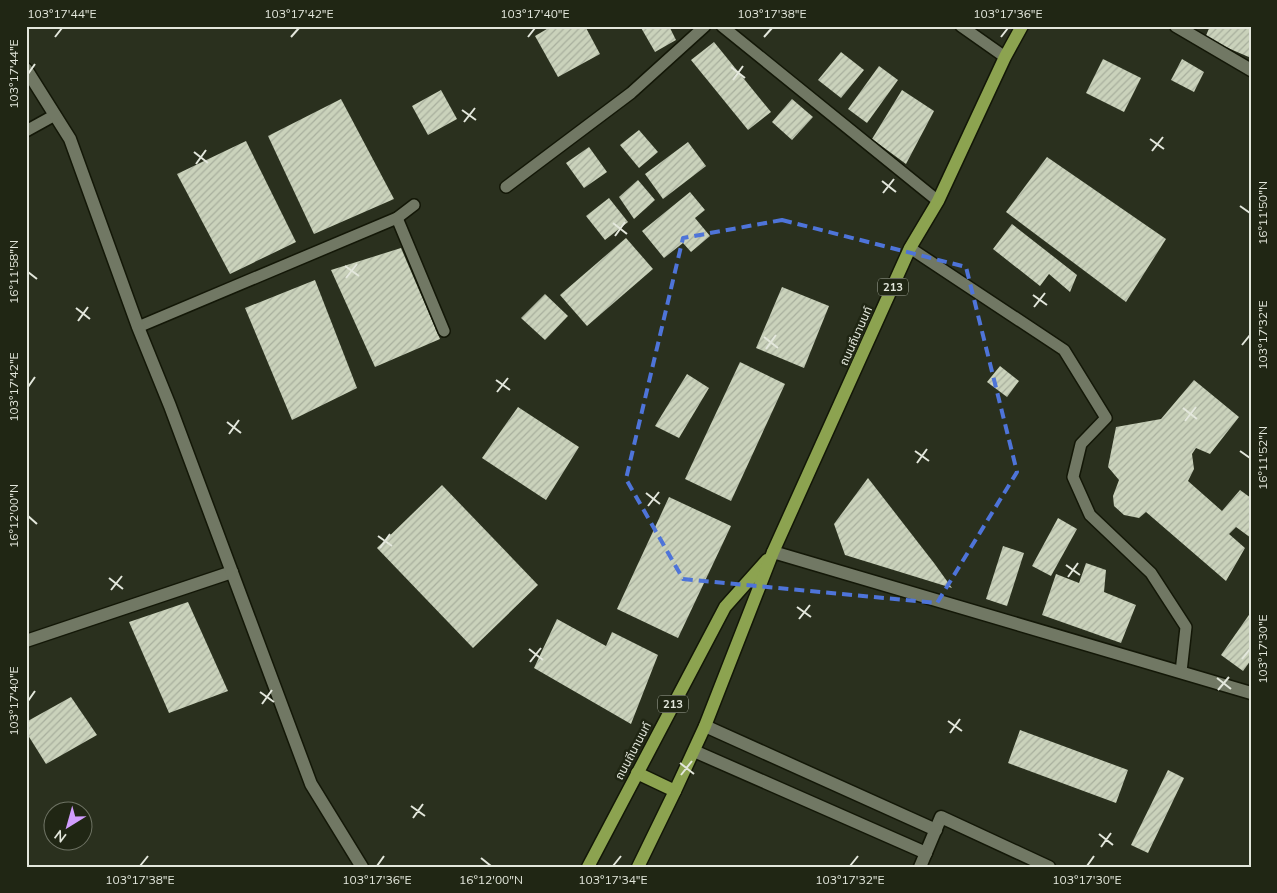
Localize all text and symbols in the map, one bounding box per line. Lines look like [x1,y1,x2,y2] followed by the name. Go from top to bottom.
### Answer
[27,6,97,21] text: 103°17'44"E
[264,6,334,21] text: 103°17'42"E
[500,6,570,21] text: 103°17'40"E
[737,6,807,21] text: 103°17'38"E
[973,6,1043,21] text: 103°17'36"E
[6,39,21,109] text: 103°17'44"E
[1255,181,1270,245] text: 16°11'50"N
[6,240,21,304] text: 16°11'58"N
[878,278,908,296] road number: 213
[1255,300,1270,370] text: 103°17'32"E
[836,304,875,368] street label: ถนนถีนานนท์
[6,352,21,422] text: 103°17'42"E
[1255,426,1270,490] text: 16°11'52"N
[6,484,21,548] text: 16°12'00"N
[1255,614,1270,684] text: 103°17'30"E
[6,666,21,736] text: 103°17'40"E
[658,696,688,712] road number: 213
[611,719,654,782] street label: ถนนถีนานนท์
[42,800,92,850] north arrow
[51,826,70,847] text: N
[105,872,175,887] text: 103°17'38"E
[342,872,412,887] text: 103°17'36"E
[459,872,523,887] text: 16°12'00"N
[578,872,648,887] text: 103°17'34"E
[815,872,885,887] text: 103°17'32"E
[1052,872,1122,887] text: 103°17'30"E

